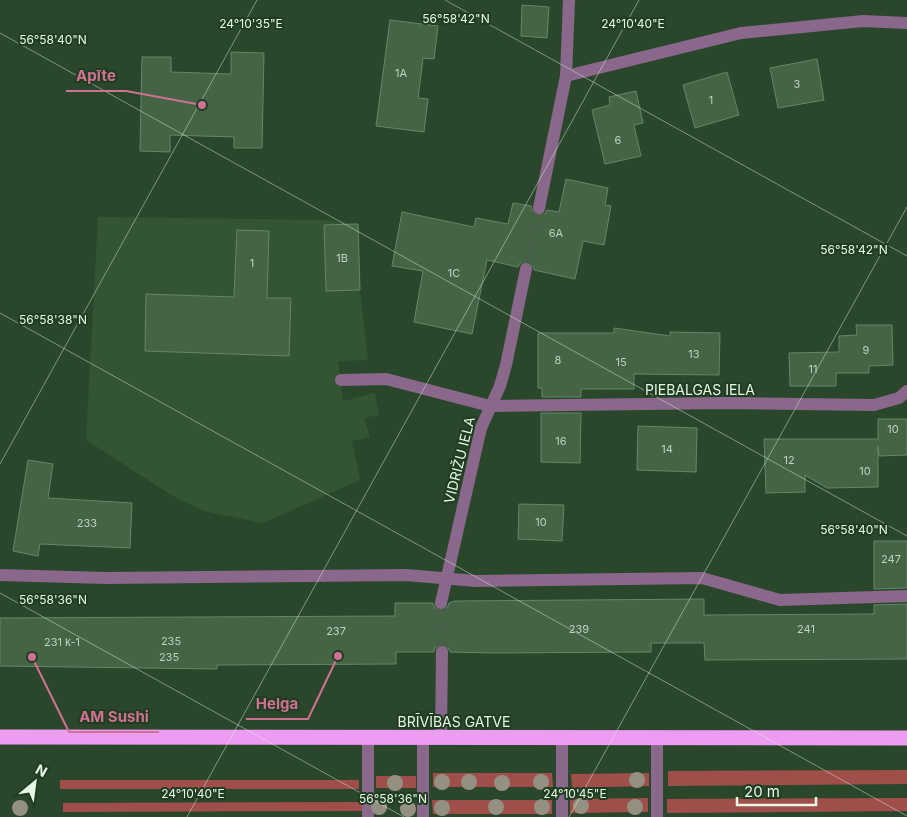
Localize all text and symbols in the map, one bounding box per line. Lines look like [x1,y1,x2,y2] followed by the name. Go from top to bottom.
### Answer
[422,11,490,26] text: 56°58'42"N
[219,16,283,31] text: 24°10'35"E
[601,16,665,31] text: 24°10'40"E
[19,32,87,47] text: 56°58'40"N
[66,61,126,91] callout: Apīte
[76,66,116,85] text: Apīte
[395,66,407,80] house number: 1A
[794,77,801,91] house number: 3
[709,93,713,107] house number: 1
[615,133,622,147] house number: 6
[549,226,564,240] house number: 6A
[820,242,888,257] text: 56°58'42"N
[336,251,348,265] house number: 1B
[250,256,254,270] house number: 1
[448,266,460,280] house number: 1C
[19,312,87,327] text: 56°58'38"N
[863,343,870,357] house number: 9
[688,347,700,361] house number: 13
[555,353,562,367] house number: 8
[615,355,627,369] house number: 15
[809,362,817,376] house number: 11
[645,381,755,398] street label: PIEBALGAS IELA
[440,414,478,505] street label: VIDRIŽU IELA
[887,422,899,436] house number: 10
[555,434,567,448] house number: 16
[661,442,673,456] house number: 14
[783,453,795,467] house number: 12
[859,464,871,478] house number: 10
[535,515,547,529] house number: 10
[77,516,97,530] house number: 233
[820,522,888,537] text: 56°58'40"N
[881,552,901,566] house number: 247
[19,592,87,607] text: 56°58'36"N
[569,622,589,636] house number: 239
[797,622,815,636] house number: 241
[326,624,346,638] house number: 237
[161,634,181,648] house number: 235
[44,635,80,649] house number: 231 k-1
[159,650,179,664] house number: 235
[246,689,308,719] callout: Helga
[256,694,298,713] text: Helga
[69,702,159,732] callout: AM Sushi
[79,707,149,726] text: AM Sushi
[398,713,510,730] street label: BRĪVĪBAS GATVE
[10,757,60,807] north arrow
[33,760,50,780] text: N
[737,774,816,806] scale bar
[744,782,780,801] text: 20 m
[161,786,225,801] text: 24°10'40"E
[543,786,607,801] text: 24°10'45"E
[359,791,427,806] text: 56°58'36"N

